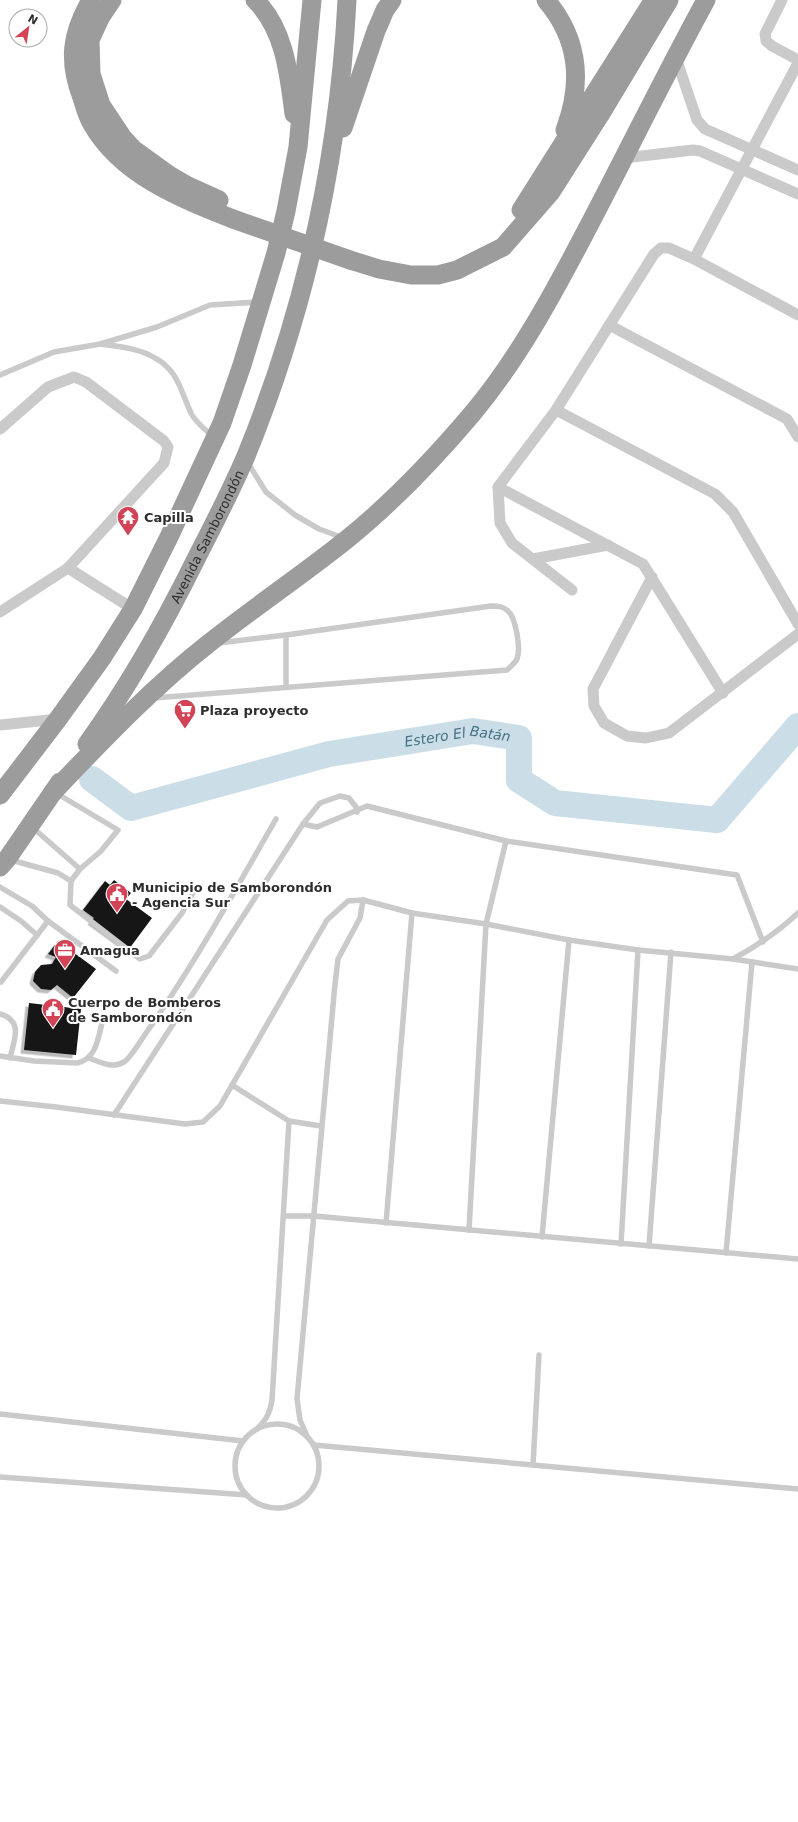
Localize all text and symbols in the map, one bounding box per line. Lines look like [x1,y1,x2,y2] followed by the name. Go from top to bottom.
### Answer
[8,8,48,48] north arrow
[26,12,40,28] text: N
[168,468,247,606] street label: Avenida Samborondón
[115,504,141,537] temple icon: Capilla
[144,510,194,525] place label: Capilla
[172,697,198,730] supermarket icon: Plaza proyecto
[200,703,308,718] place label: Plaza proyecto
[403,723,512,750] water label: Estero El Batán
[132,880,332,910] place label: Municipio de Samborondón - Agencia Sur
[104,881,130,914] public building icon: Municipio de Samborondón - Agencia Sur
[52,937,78,970] office icon: Amagua
[80,943,140,958] place label: Amagua
[68,995,221,1025] place label: Cuerpo de Bomberos de Samborondón
[40,996,66,1029] public building icon: Cuerpo de Bomberos de Samborondón

